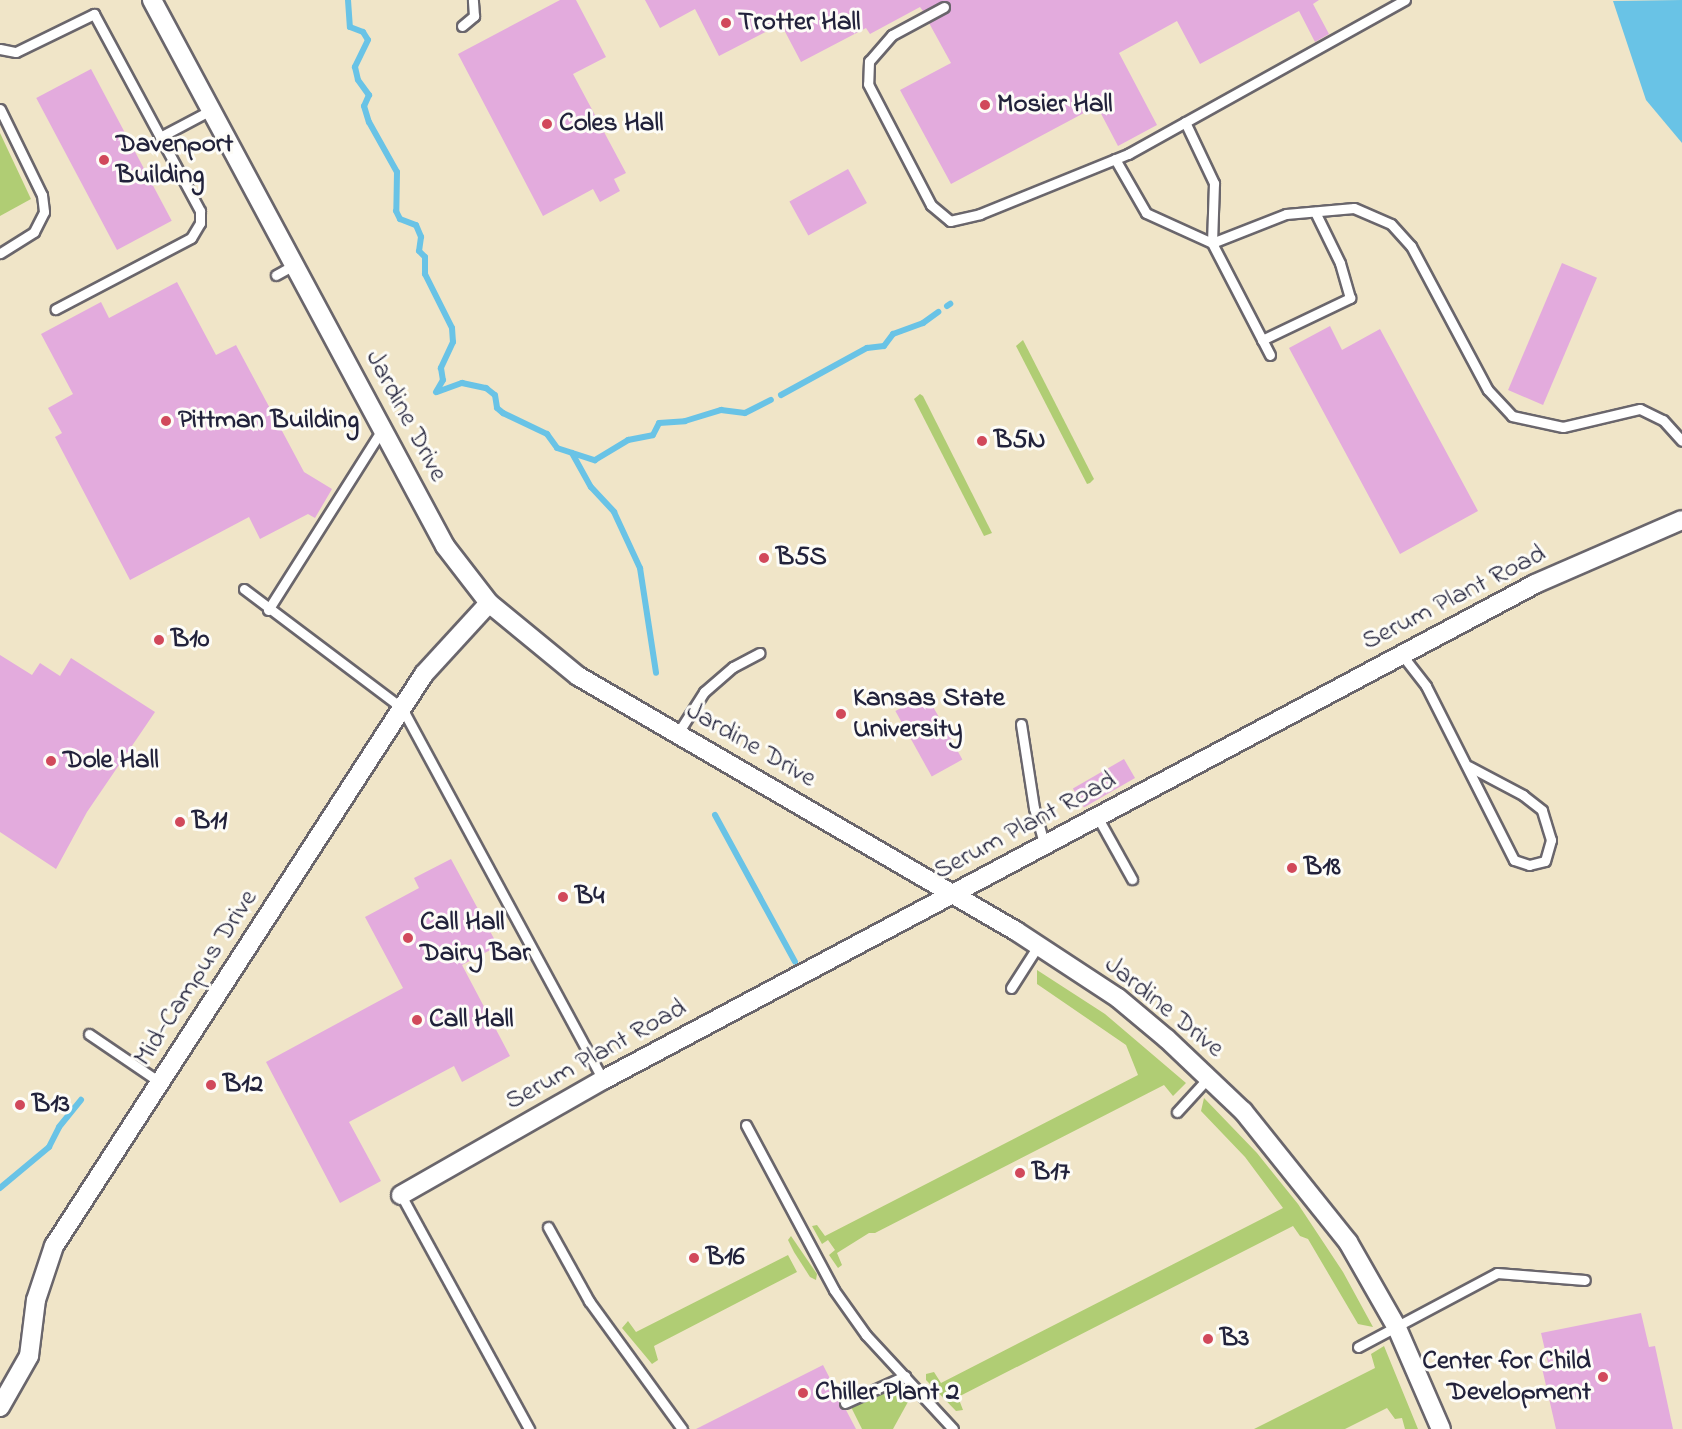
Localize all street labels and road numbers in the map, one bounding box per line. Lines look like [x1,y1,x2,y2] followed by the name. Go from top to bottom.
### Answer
[358,345,454,487] street label: Jardine Drive
[1357,538,1551,658] street label: Serum Plant Road
[680,695,822,795] street label: Jardine Drive
[928,764,1122,888] street label: Serum Plant Road
[127,884,265,1072] street label: Mid-Campus Drive
[1098,949,1230,1065] street label: Jardine Drive
[500,992,692,1118] street label: Serum Plant Road

